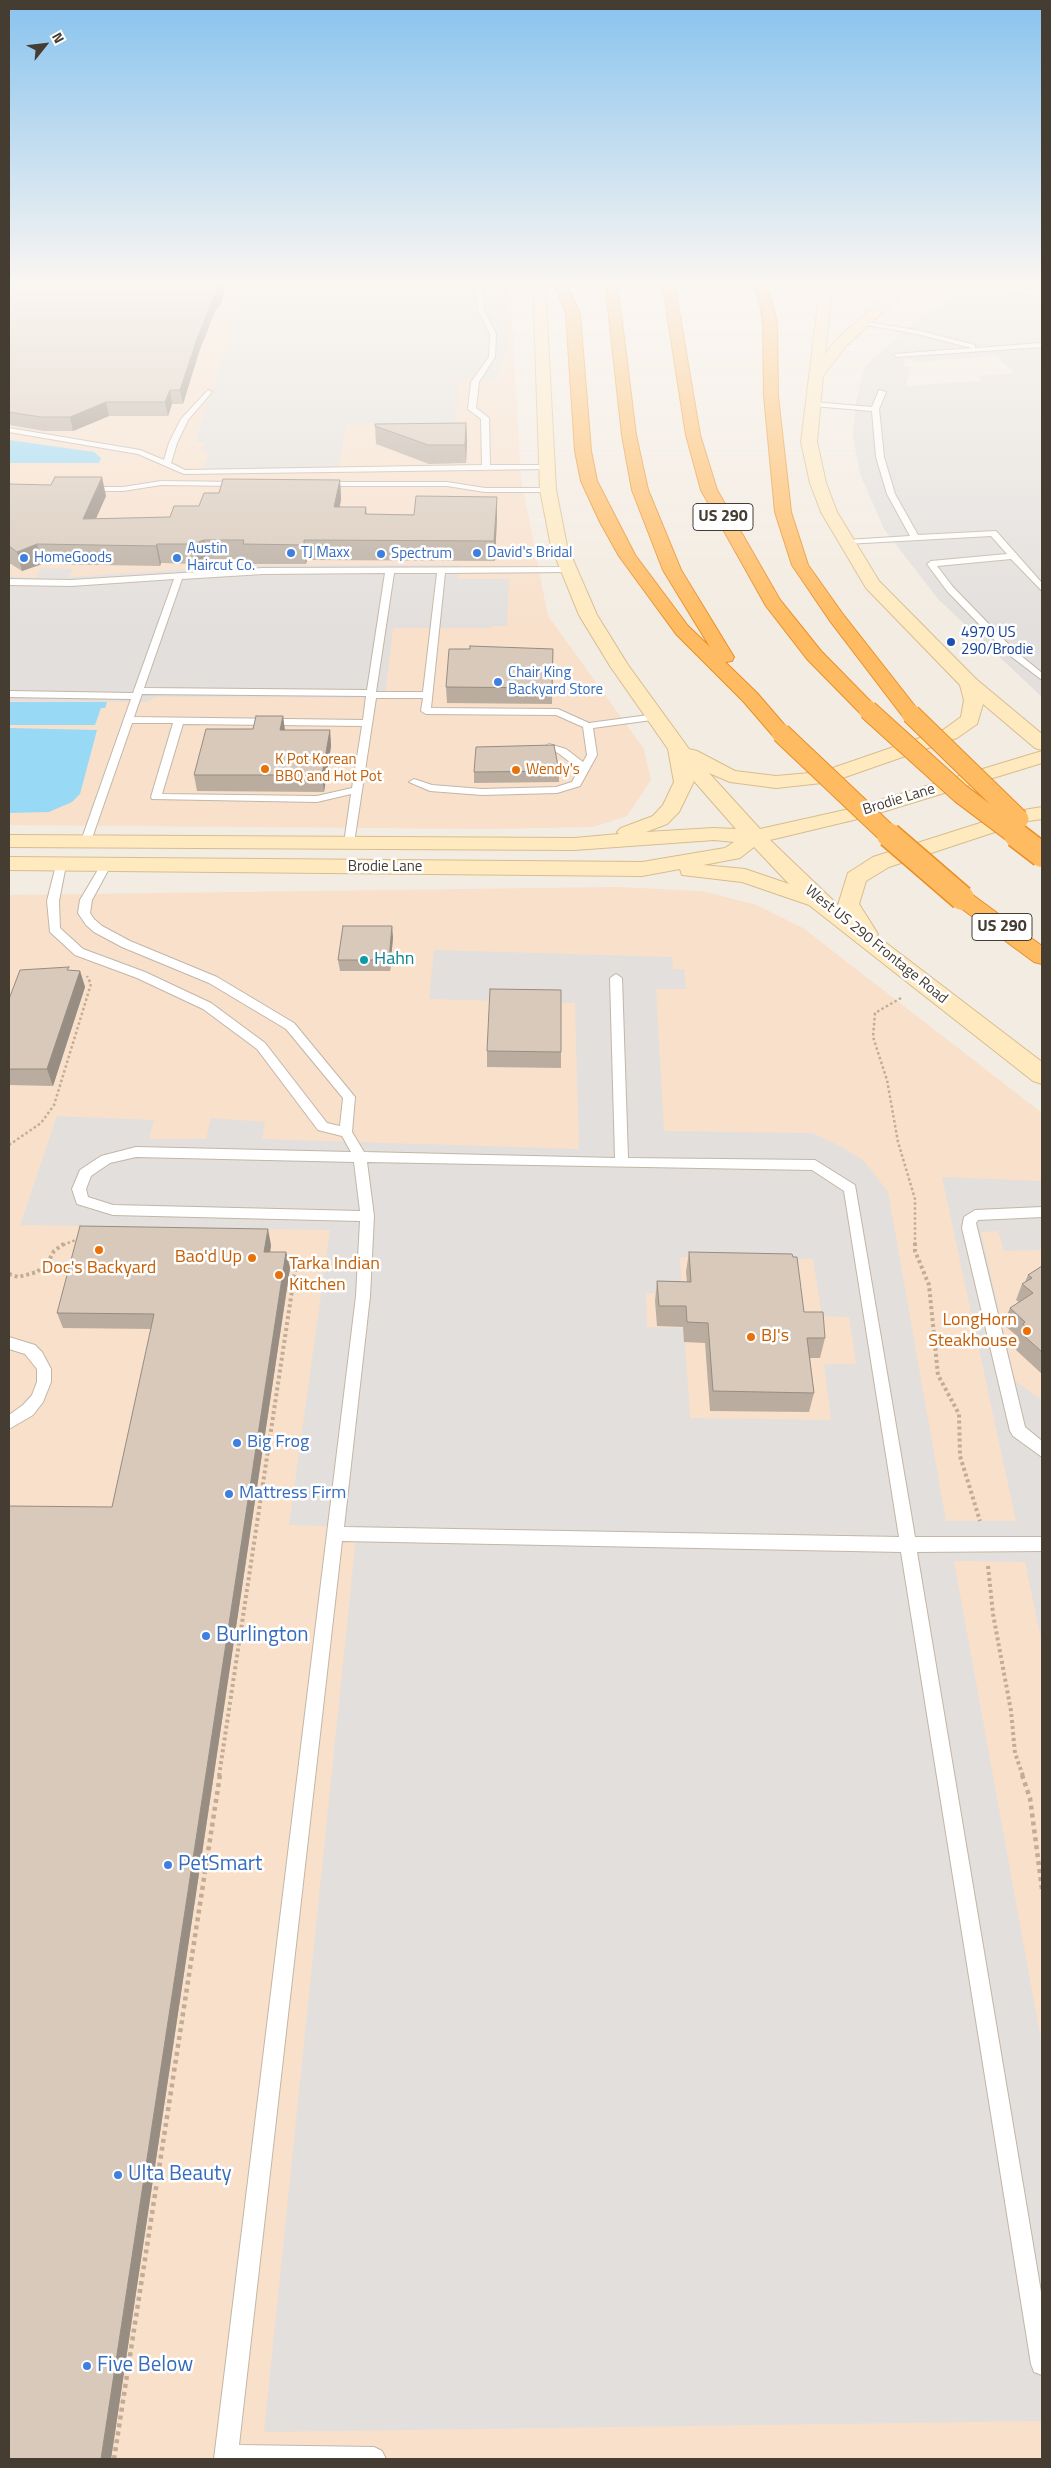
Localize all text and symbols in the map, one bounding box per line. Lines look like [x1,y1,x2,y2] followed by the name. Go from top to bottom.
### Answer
[20,20,70,70] north arrow
[47,28,70,47] text: N
[693,504,753,530] road number: US 290
[187,540,255,575] place label: Austin Haircut Co.
[301,544,350,562] place label: TJ Maxx
[487,544,572,562] place label: David's Bridal
[391,545,452,563] place label: Spectrum
[285,547,297,559] marker: TJ Maxx
[471,547,483,559] marker: David's Bridal
[375,548,387,560] marker: Spectrum
[34,549,112,567] place label: HomeGoods
[18,552,30,564] marker: HomeGoods
[171,552,183,564] marker: Austin Haircut Co.
[961,624,1033,659] place label: 4970 US 290/Brodie
[945,636,957,648] marker: 4970 US 290/Brodie
[508,664,603,699] place label: Chair King Backyard Store
[492,676,504,688] marker: Chair King Backyard Store
[275,751,382,786] place label: K Pot Korean BBQ and Hot Pot
[526,761,580,779] place label: Wendy's
[259,763,271,775] marker: K Pot Korean BBQ and Hot Pot
[510,764,522,776] marker: Wendy's
[861,780,937,820] street label: Brodie Lane
[348,858,422,876] street label: Brodie Lane
[801,882,951,1008] street label: West US 290 Frontage Road
[972,914,1032,940] road number: US 290
[374,949,414,971] place label: Hahn
[358,954,370,966] marker: Hahn
[93,1244,105,1256] marker: Doc's Backyard
[175,1247,242,1269] place label: Bao'd Up
[246,1252,258,1264] marker: Bao'd Up
[289,1254,380,1296] place label: Tarka Indian Kitchen
[42,1258,156,1280] place label: Doc's Backyard
[273,1269,285,1281] marker: Tarka Indian Kitchen
[928,1310,1017,1352] place label: LongHorn Steakhouse
[1021,1325,1033,1337] marker: LongHorn Steakhouse
[761,1326,789,1348] place label: BJ's
[745,1331,757,1343] marker: BJ's
[247,1432,309,1454] place label: Big Frog
[231,1437,243,1449] marker: Big Frog
[239,1483,346,1505] place label: Mattress Firm
[223,1488,235,1500] marker: Mattress Firm
[216,1623,309,1649] place label: Burlington
[200,1630,212,1642] marker: Burlington
[178,1852,262,1878] place label: PetSmart
[162,1859,174,1871] marker: PetSmart
[128,2162,232,2188] place label: Ulta Beauty
[112,2169,124,2181] marker: Ulta Beauty
[97,2353,193,2379] place label: Five Below
[81,2360,93,2372] marker: Five Below

